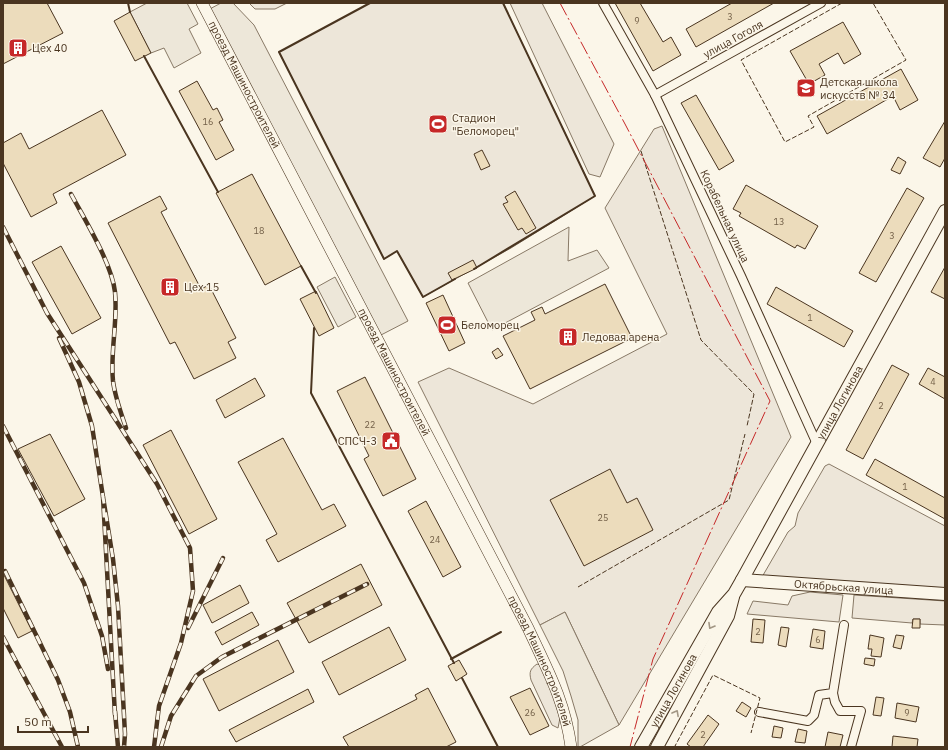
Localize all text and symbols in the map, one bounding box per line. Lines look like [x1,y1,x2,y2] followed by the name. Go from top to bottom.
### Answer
[727,11,733,22] house number: 3
[634,15,640,26] house number: 9
[701,17,765,61] street label: улица Гоголя
[206,18,284,151] street label: проезд Машиностроителей
[7,37,29,59] building icon: Цех 40
[32,41,67,55] place label: Цех 40
[820,75,898,102] place label: Детская школа искусств № 34
[795,77,817,99] school or university icon: Детская школа искусств № 34
[452,111,519,138] place label: Стадион "Беломорец"
[427,113,449,135] sports icon: Стадион "Беломорец"
[203,116,213,127] house number: 16
[697,167,753,265] street label: Корабельная улица
[774,216,784,227] house number: 13
[254,225,264,236] house number: 18
[889,230,895,241] house number: 3
[159,276,181,298] building icon: Цех 15
[184,280,219,294] place label: Цех 15
[355,306,433,438] street label: проезд Машиностроителей
[807,312,813,323] house number: 1
[436,314,458,336] sports icon: Беломорец
[461,318,520,332] place label: Беломорец
[557,326,579,348] building icon: Ледовая арена
[582,330,659,344] place label: Ледовая арена
[813,363,866,442] street label: улица Логинова
[930,376,936,387] house number: 4
[878,400,884,411] house number: 2
[365,419,375,430] house number: 22
[380,430,402,452] public building icon: СПСЧ-3
[338,434,377,448] place label: СПСЧ-3
[902,481,908,492] house number: 1
[598,512,608,523] house number: 25
[430,534,440,545] house number: 24
[794,577,894,597] street label: Октябрьская улица
[505,593,574,728] street label: проезд Машиностроителей
[708,622,715,629] one-way arrow
[755,626,761,637] house number: 2
[815,634,821,645] house number: 6
[647,651,700,730] street label: улица Логинова
[525,707,535,718] house number: 26
[904,707,910,718] house number: 9
[18,708,88,734] scale bar
[671,710,678,717] one-way arrow
[24,714,52,729] text: 50 m
[700,729,706,740] house number: 2

